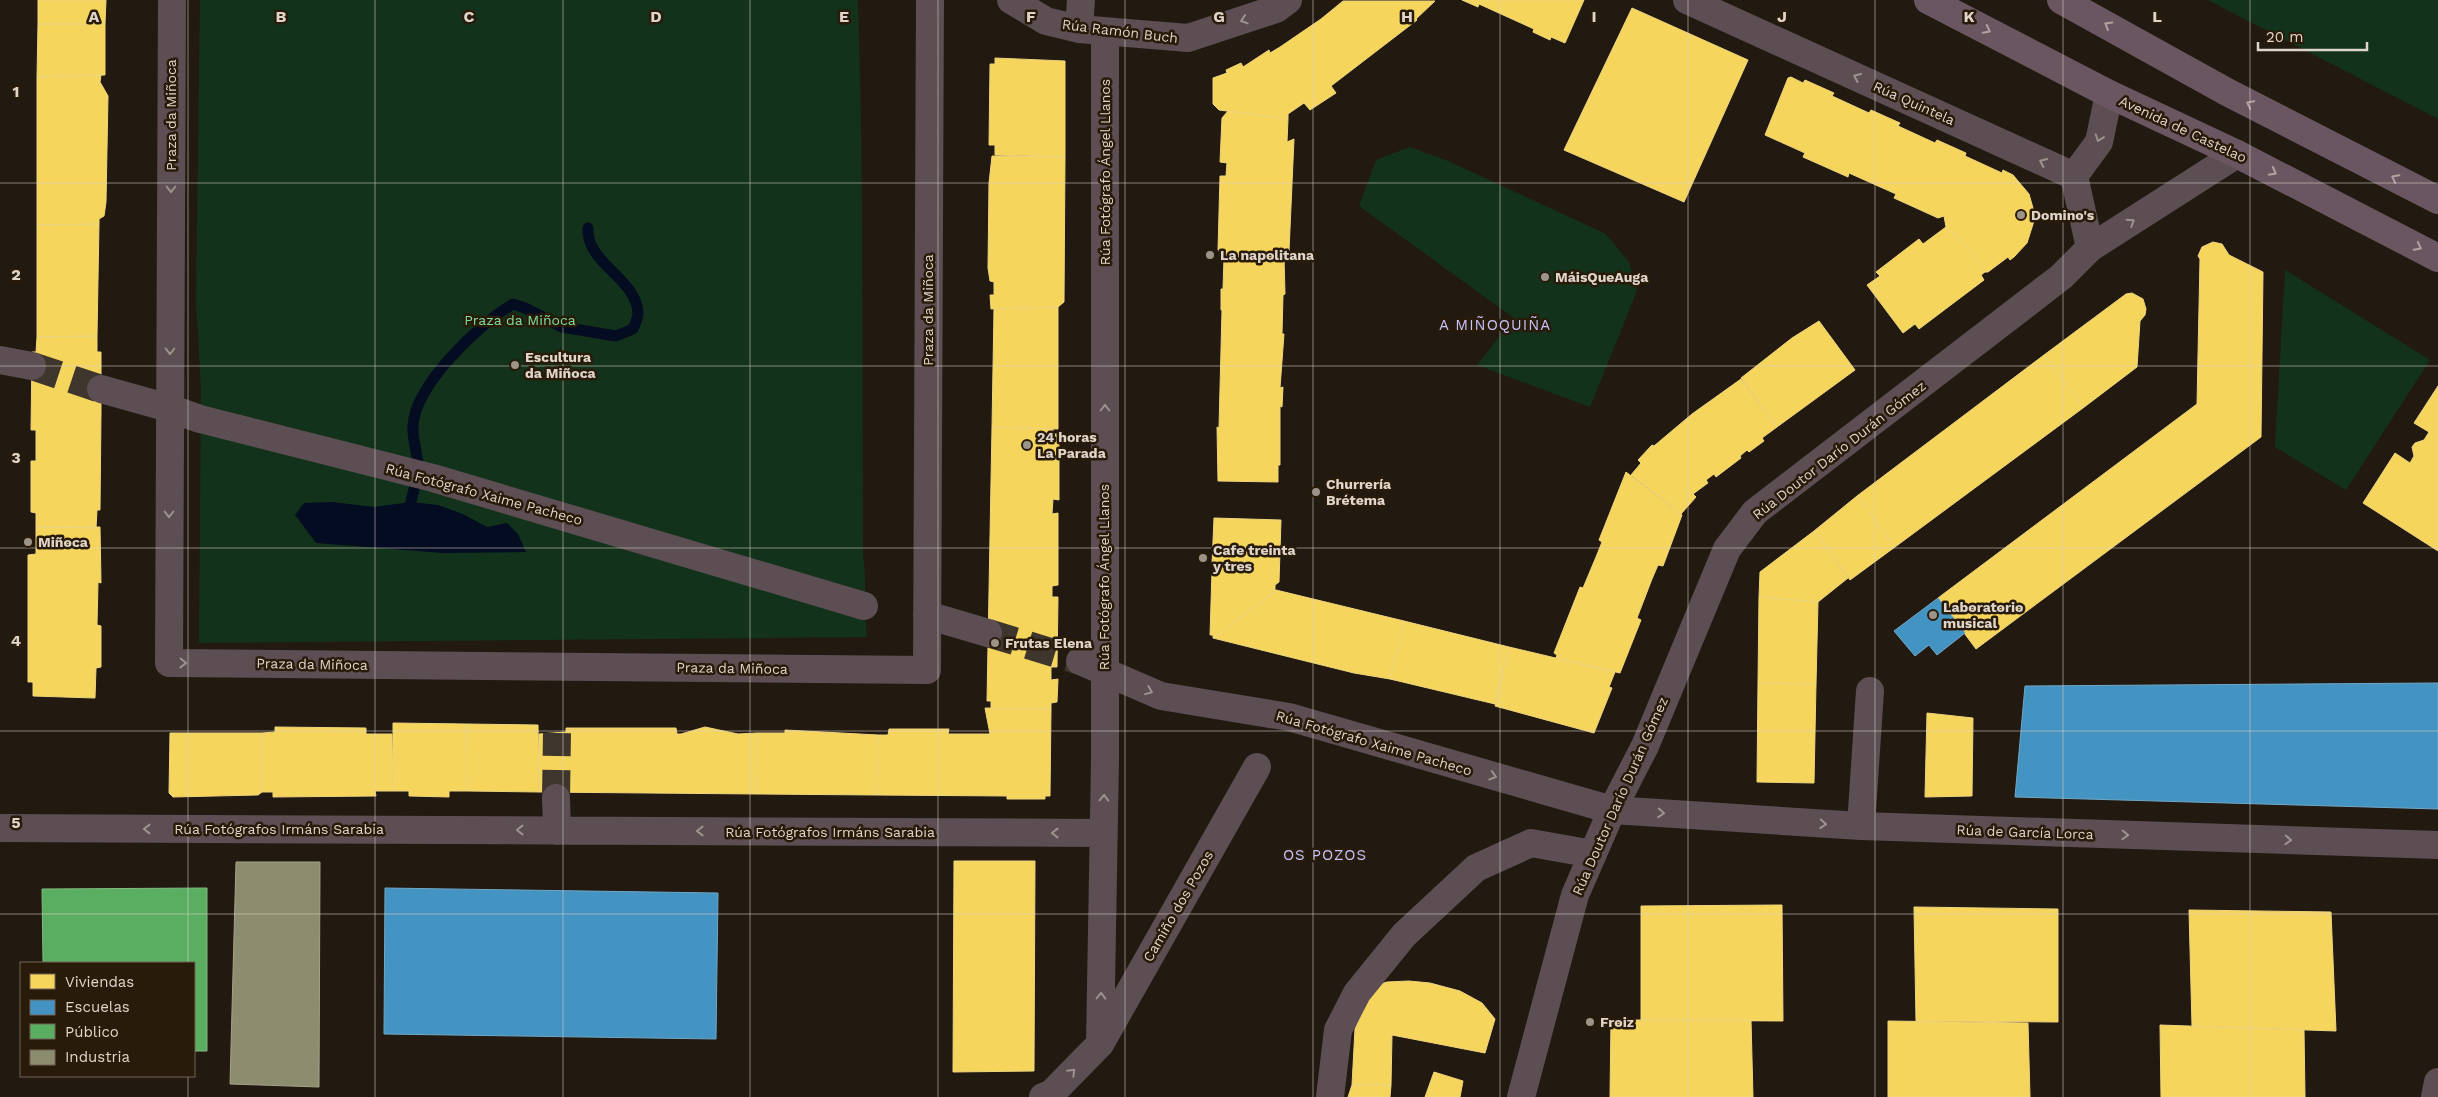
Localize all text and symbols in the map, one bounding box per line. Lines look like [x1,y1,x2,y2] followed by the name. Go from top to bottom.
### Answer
[89,7,100,26] text: A
[276,7,287,26] text: B
[464,7,475,26] text: C
[650,7,662,26] text: D
[839,7,849,26] text: E
[1026,7,1036,26] text: F
[1213,7,1225,26] text: G
[1401,7,1413,26] text: H
[1591,7,1597,26] text: I
[1777,7,1787,26] text: J
[1963,7,1975,26] text: K
[2152,7,2162,26] text: L
[1241,14,1249,24] one-way arrow
[1061,16,1179,46] street label: Rúa Ramón Buch
[2258,20,2367,52] scale bar
[2104,22,2113,32] one-way arrow
[1981,24,1990,34] one-way arrow
[2266,28,2304,46] text: 20 m
[163,59,179,171] street label: Praza da Miñoca
[1853,73,1862,83] one-way arrow
[1871,78,1957,128] street label: Rúa Quintela
[1097,79,1113,265] street label: Rúa Fotógrafo Ángel Llanos
[13,82,19,101] text: 1
[2117,92,2249,166] street label: Avenida de Castelao
[2246,100,2255,110] one-way arrow
[2095,133,2105,142] one-way arrow
[2040,158,2049,168] one-way arrow
[2268,166,2277,176] one-way arrow
[2391,174,2400,184] one-way arrow
[166,185,176,193] one-way arrow
[2031,207,2095,223] place label: Domino's
[2015,209,2027,221] marker: Domino's
[2126,218,2135,228] one-way arrow
[2412,241,2421,251] one-way arrow
[1220,247,1315,263] place label: La napolitana
[1204,249,1216,261] marker: La napolitana
[920,254,936,366] street label: Praza da Miñoca
[11,265,21,284] text: 2
[1555,269,1649,285] place label: MáisQueAuga
[1539,271,1551,283] marker: MáisQueAuga
[464,312,576,328] park label: Praza da Miñoca
[1439,316,1551,334] district label: A MIÑOQUIÑA
[165,348,175,355] one-way arrow
[525,349,597,381] place label: Escultura da Miñoca
[509,359,521,371] marker: Escultura da Miñoca
[1749,377,1929,523] street label: Rúa Doutor Darío Durán Gómez
[1100,404,1110,412] one-way arrow
[1037,429,1107,461] place label: 24 horas La Parada
[1021,439,1033,451] marker: 24 horas La Parada
[11,448,21,467] text: 3
[384,460,584,528] street label: Rúa Fotógrafo Xaime Pacheco
[1326,476,1392,508] place label: Churrería Brétema
[1096,484,1112,670] street label: Rúa Fotógrafo Ángel Llanos
[1310,486,1322,498] marker: Churrería Brétema
[164,510,174,518] one-way arrow
[38,534,89,550] place label: Miñoca
[22,536,34,548] marker: Miñoca
[1212,542,1296,574] place label: Cafe treinta y tres
[1197,552,1209,564] marker: Cafe treinta y tres
[1943,599,2023,631] place label: Laboratorio musical
[1927,609,1939,621] marker: Laboratorio musical
[11,631,21,650] text: 4
[1005,635,1093,651] place label: Frutas Elena
[989,637,1001,649] marker: Frutas Elena
[256,655,368,673] street label: Praza da Miñoca
[180,658,187,668] one-way arrow
[676,659,788,677] street label: Praza da Miñoca
[1144,685,1153,696] one-way arrow
[1569,694,1671,898] street label: Rúa Doutor Darío Durán Gómez
[1274,707,1474,779] street label: Rúa Fotógrafo Xaime Pacheco
[1489,771,1497,781] one-way arrow
[1099,794,1109,802] one-way arrow
[1657,808,1665,819] one-way arrow
[11,813,21,832] text: 5
[1819,818,1827,829] one-way arrow
[174,821,384,837] street label: Rúa Fotógrafos Irmáns Sarabia
[1956,822,2094,842] street label: Rúa de García Lorca
[143,824,150,834] one-way arrow
[725,824,935,840] street label: Rúa Fotógrafos Irmáns Sarabia
[515,825,523,835] one-way arrow
[695,826,703,836] one-way arrow
[1050,828,1058,838] one-way arrow
[2122,830,2129,840] one-way arrow
[2284,835,2292,846] one-way arrow
[1283,846,1367,864] district label: OS POZOS
[1140,848,1216,964] street label: Camiño dos Pozos
[20,962,195,1077] legend
[65,973,134,991] text: Viviendas
[1095,991,1106,999] one-way arrow
[65,998,130,1016] text: Escuelas
[1600,1014,1634,1030] place label: Froiz
[1584,1016,1596,1028] marker: Froiz
[65,1023,119,1041] text: Público
[65,1048,131,1066] text: Industria
[1067,1069,1076,1078] one-way arrow

